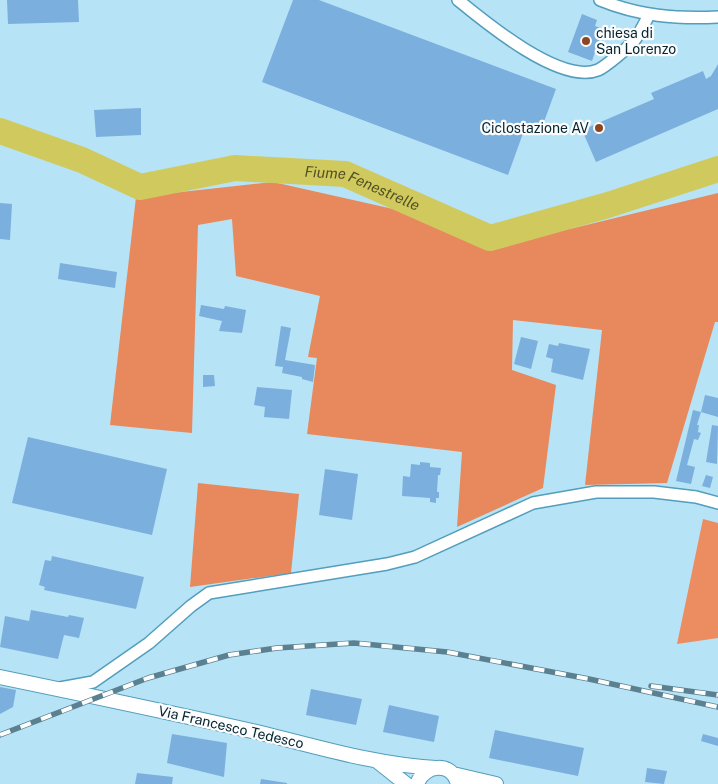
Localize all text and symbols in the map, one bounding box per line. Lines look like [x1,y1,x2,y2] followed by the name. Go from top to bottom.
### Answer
[596,25,676,57] place label: chiesa di San Lorenzo
[580,35,592,47] marker: chiesa di San Lorenzo
[481,120,590,136] place label: Ciclostazione AV
[593,122,605,134] marker: Ciclostazione AV
[304,163,422,214] water label: Fiume Fenestrelle
[157,702,305,752] street label: Via Francesco Tedesco

